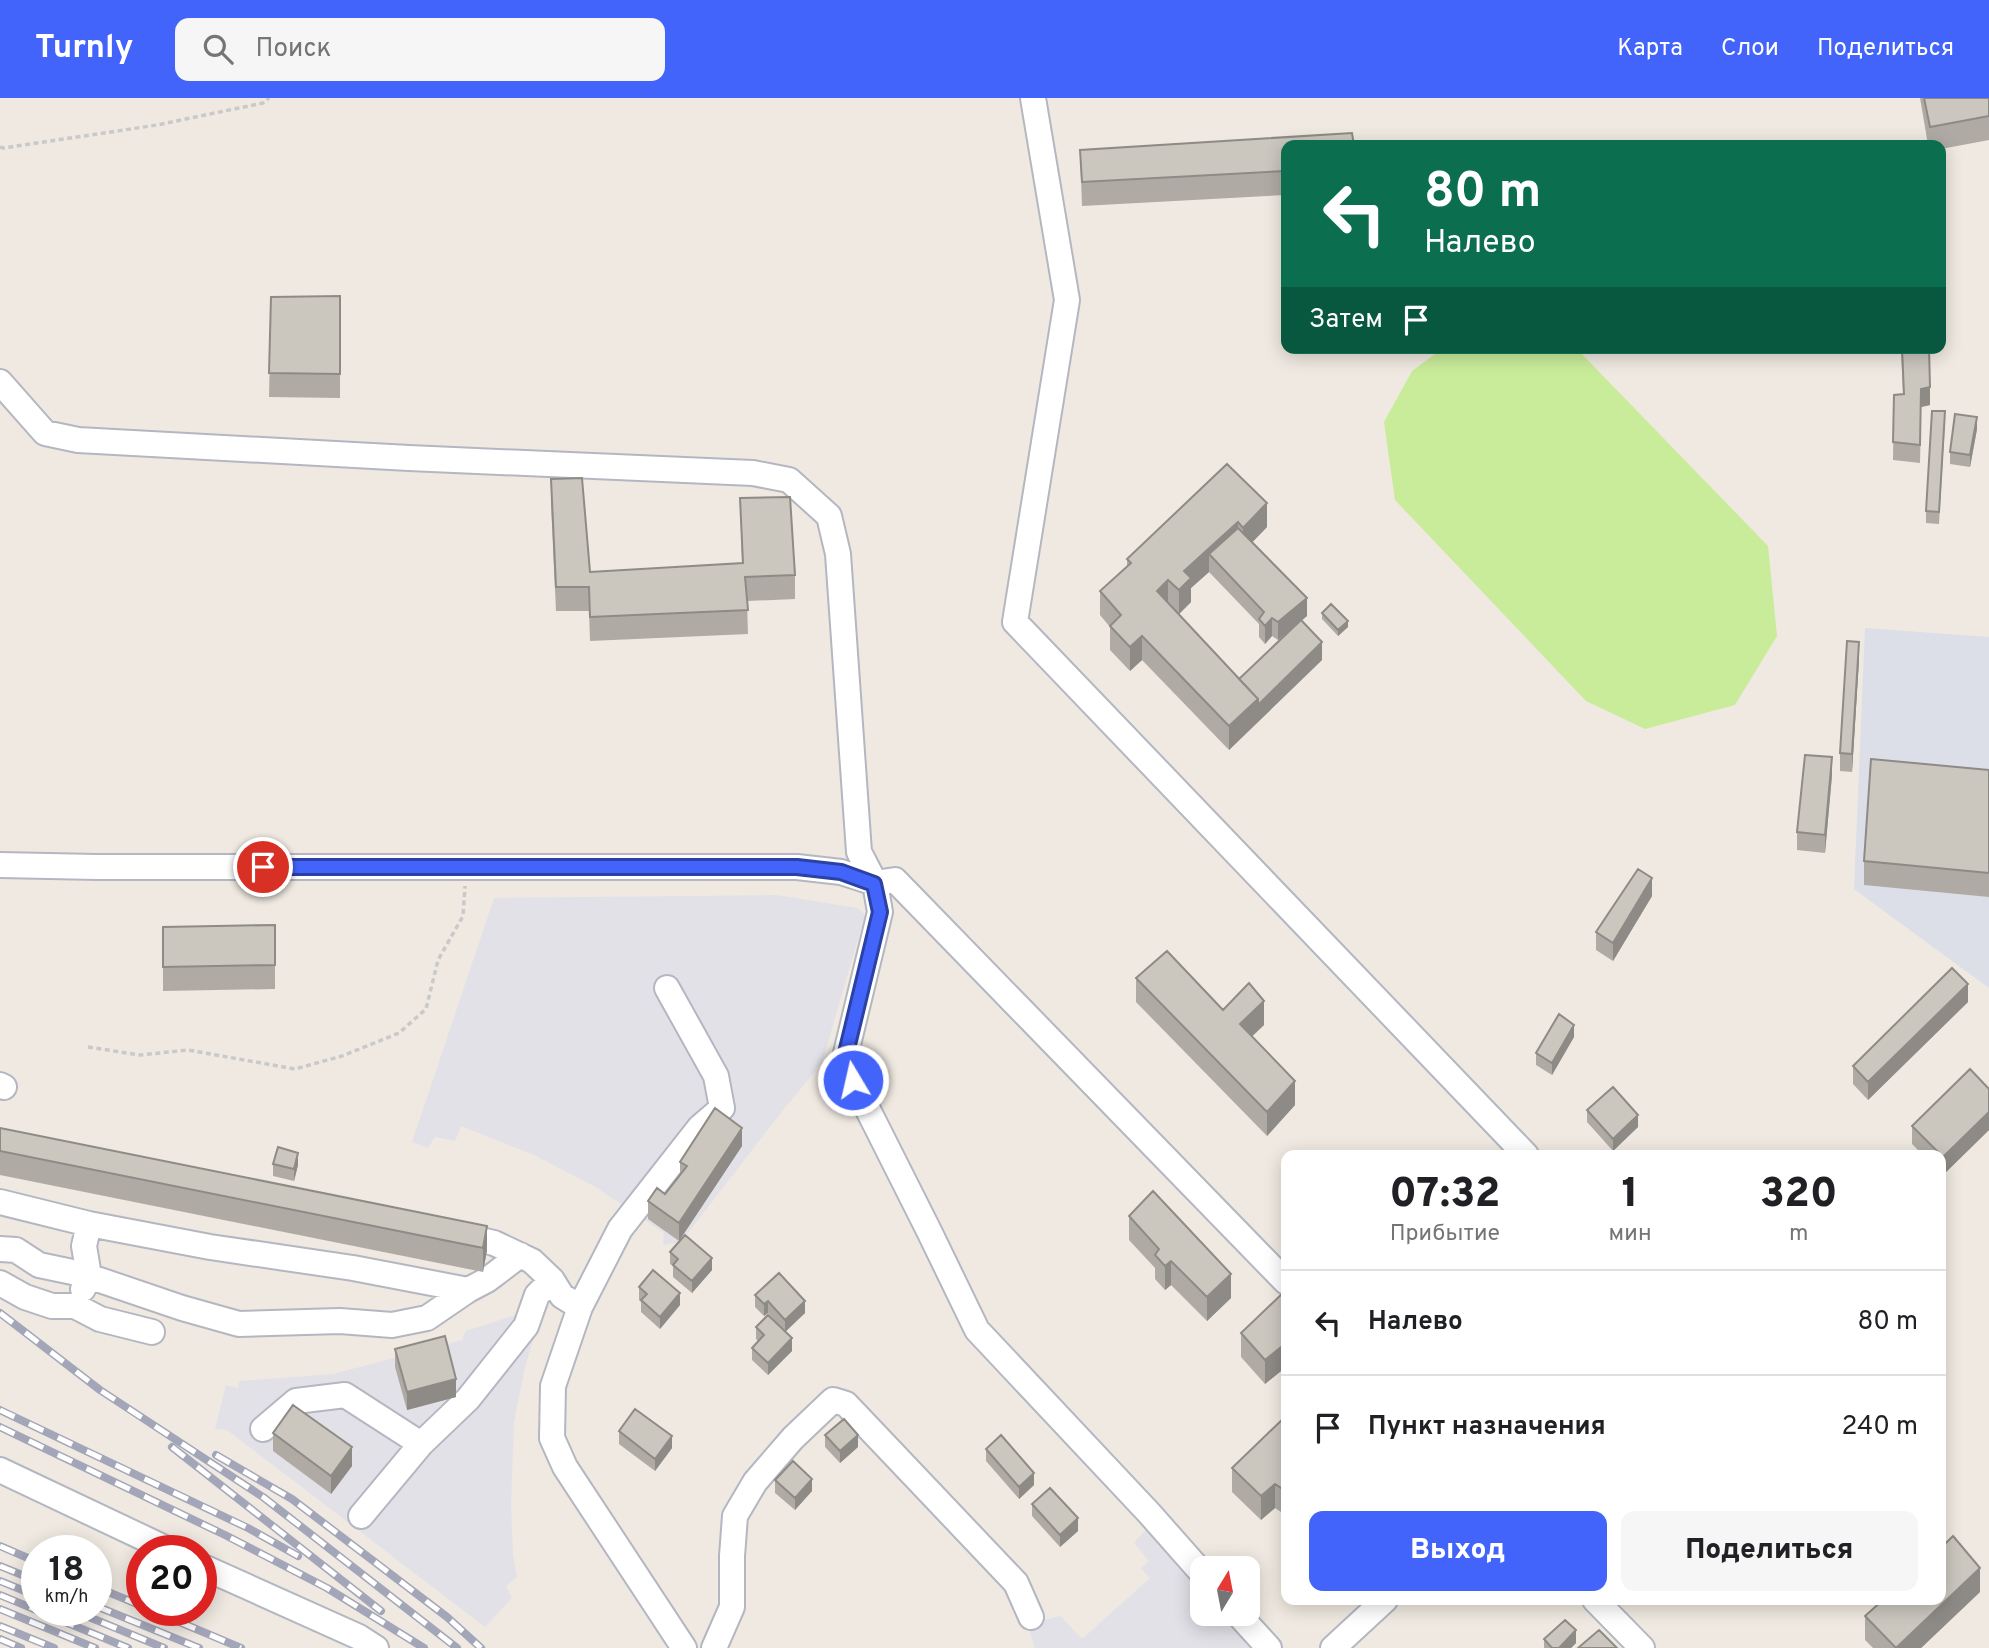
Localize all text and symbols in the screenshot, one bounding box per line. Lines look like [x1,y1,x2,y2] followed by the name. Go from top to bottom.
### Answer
[175,18,665,81] search box
[35,28,133,70] text: Turnly
[199,30,237,68] icon: search
[255,33,331,66] text: Поиск
[1617,34,1683,64] text: Карта
[1721,34,1779,64] text: Слои
[1817,34,1954,64] text: Поделиться
[1424,163,1541,225] text: 80 m
[1309,168,1400,259] icon: left
[1424,224,1536,264] text: Налево
[1397,301,1435,339] icon: arrive
[1309,304,1383,337] text: Затем
[233,837,293,897] pin
[244,848,282,886] icon: arrive
[816,1043,890,1117] position arrow
[1389,1169,1500,1222] text: 07:32
[1621,1169,1639,1222] text: 1
[1760,1169,1838,1222] text: 320
[1390,1220,1500,1249] text: Прибытие
[1609,1220,1652,1249] text: мин
[1789,1220,1808,1249] text: m
[1309,1304,1347,1342] icon: left
[1368,1306,1463,1339] text: Налево
[1858,1306,1918,1339] text: 80 m
[1309,1409,1347,1447] icon: arrive
[1368,1411,1606,1444] text: Пункт назначения
[1841,1411,1918,1444] text: 240 m
[1309,1511,1607,1591] button: Выход
[1621,1511,1918,1591] button: Поделиться
[126,1535,217,1626] speed limit sign: 20
[48,1549,85,1593] text: 18
[1190,1556,1260,1626] north arrow
[1190,1556,1260,1626] map controls
[45,1586,88,1609] text: km/h

